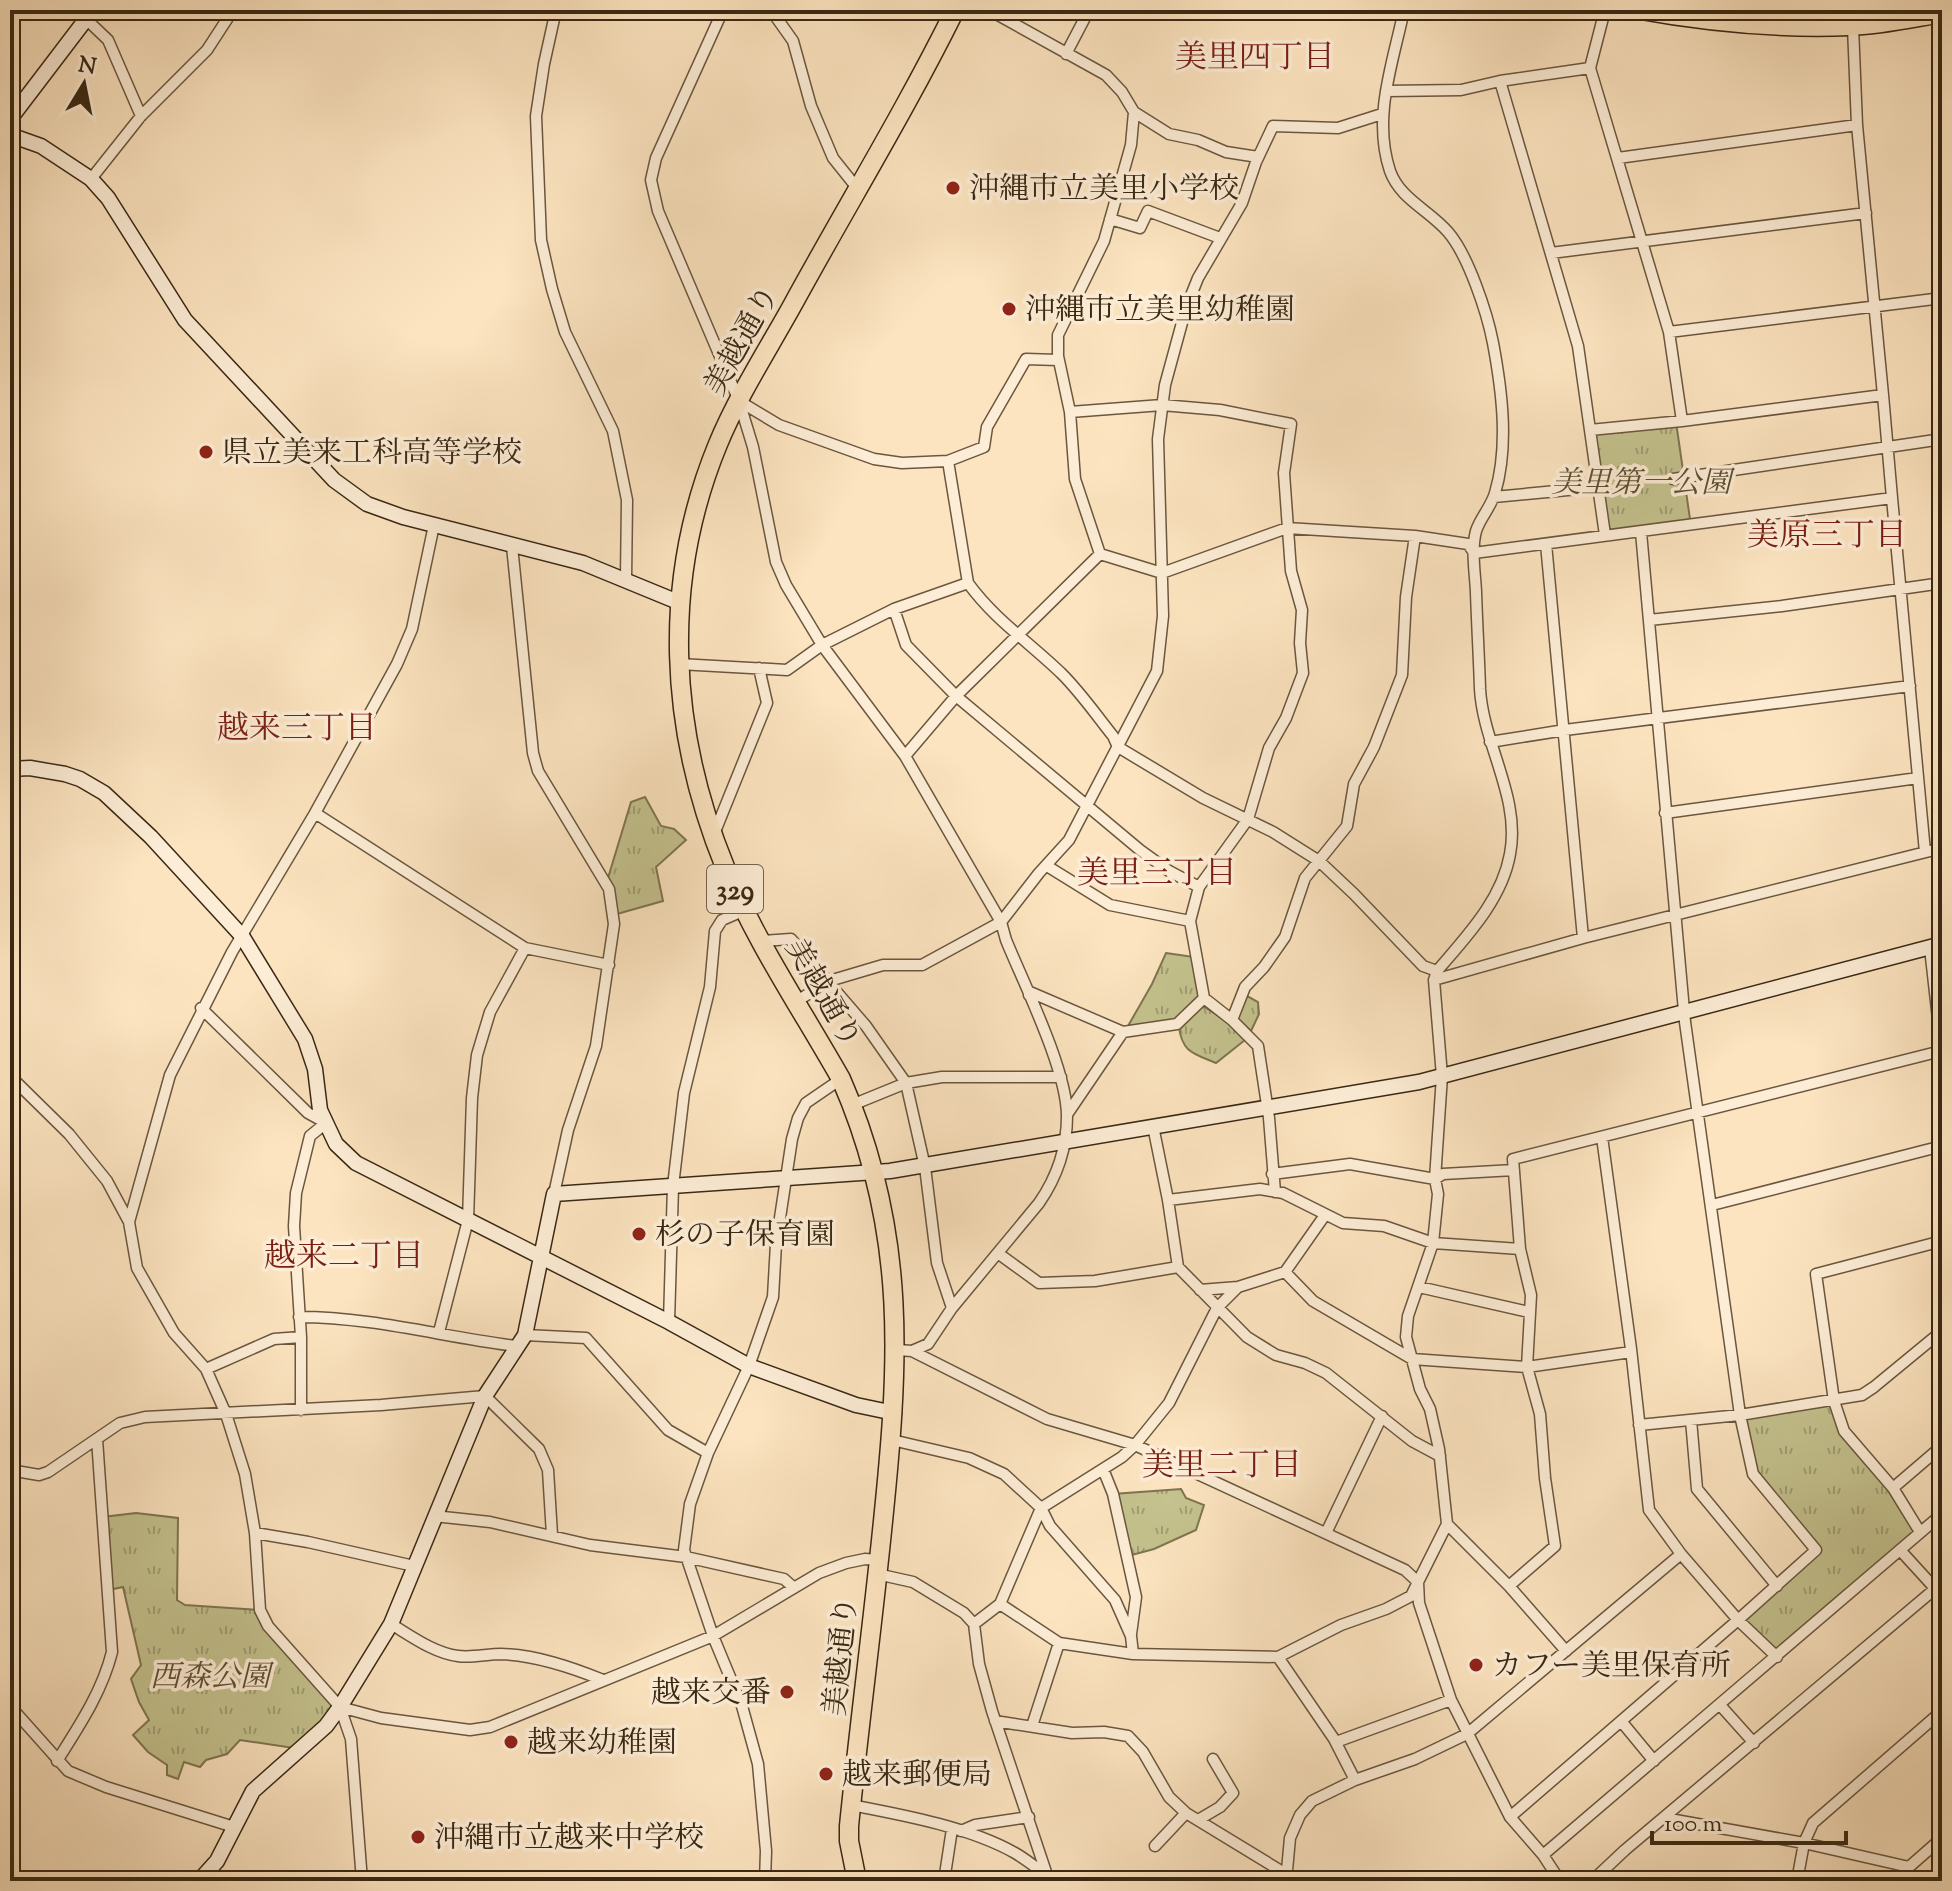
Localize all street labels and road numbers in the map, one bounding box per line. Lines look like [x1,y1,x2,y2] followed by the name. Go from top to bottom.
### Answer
[695,278,791,404] street label: 美越通り
[707,865,763,913] road number: 329
[773,932,870,1057] street label: 美越通り
[815,1594,870,1718] street label: 美越通り

